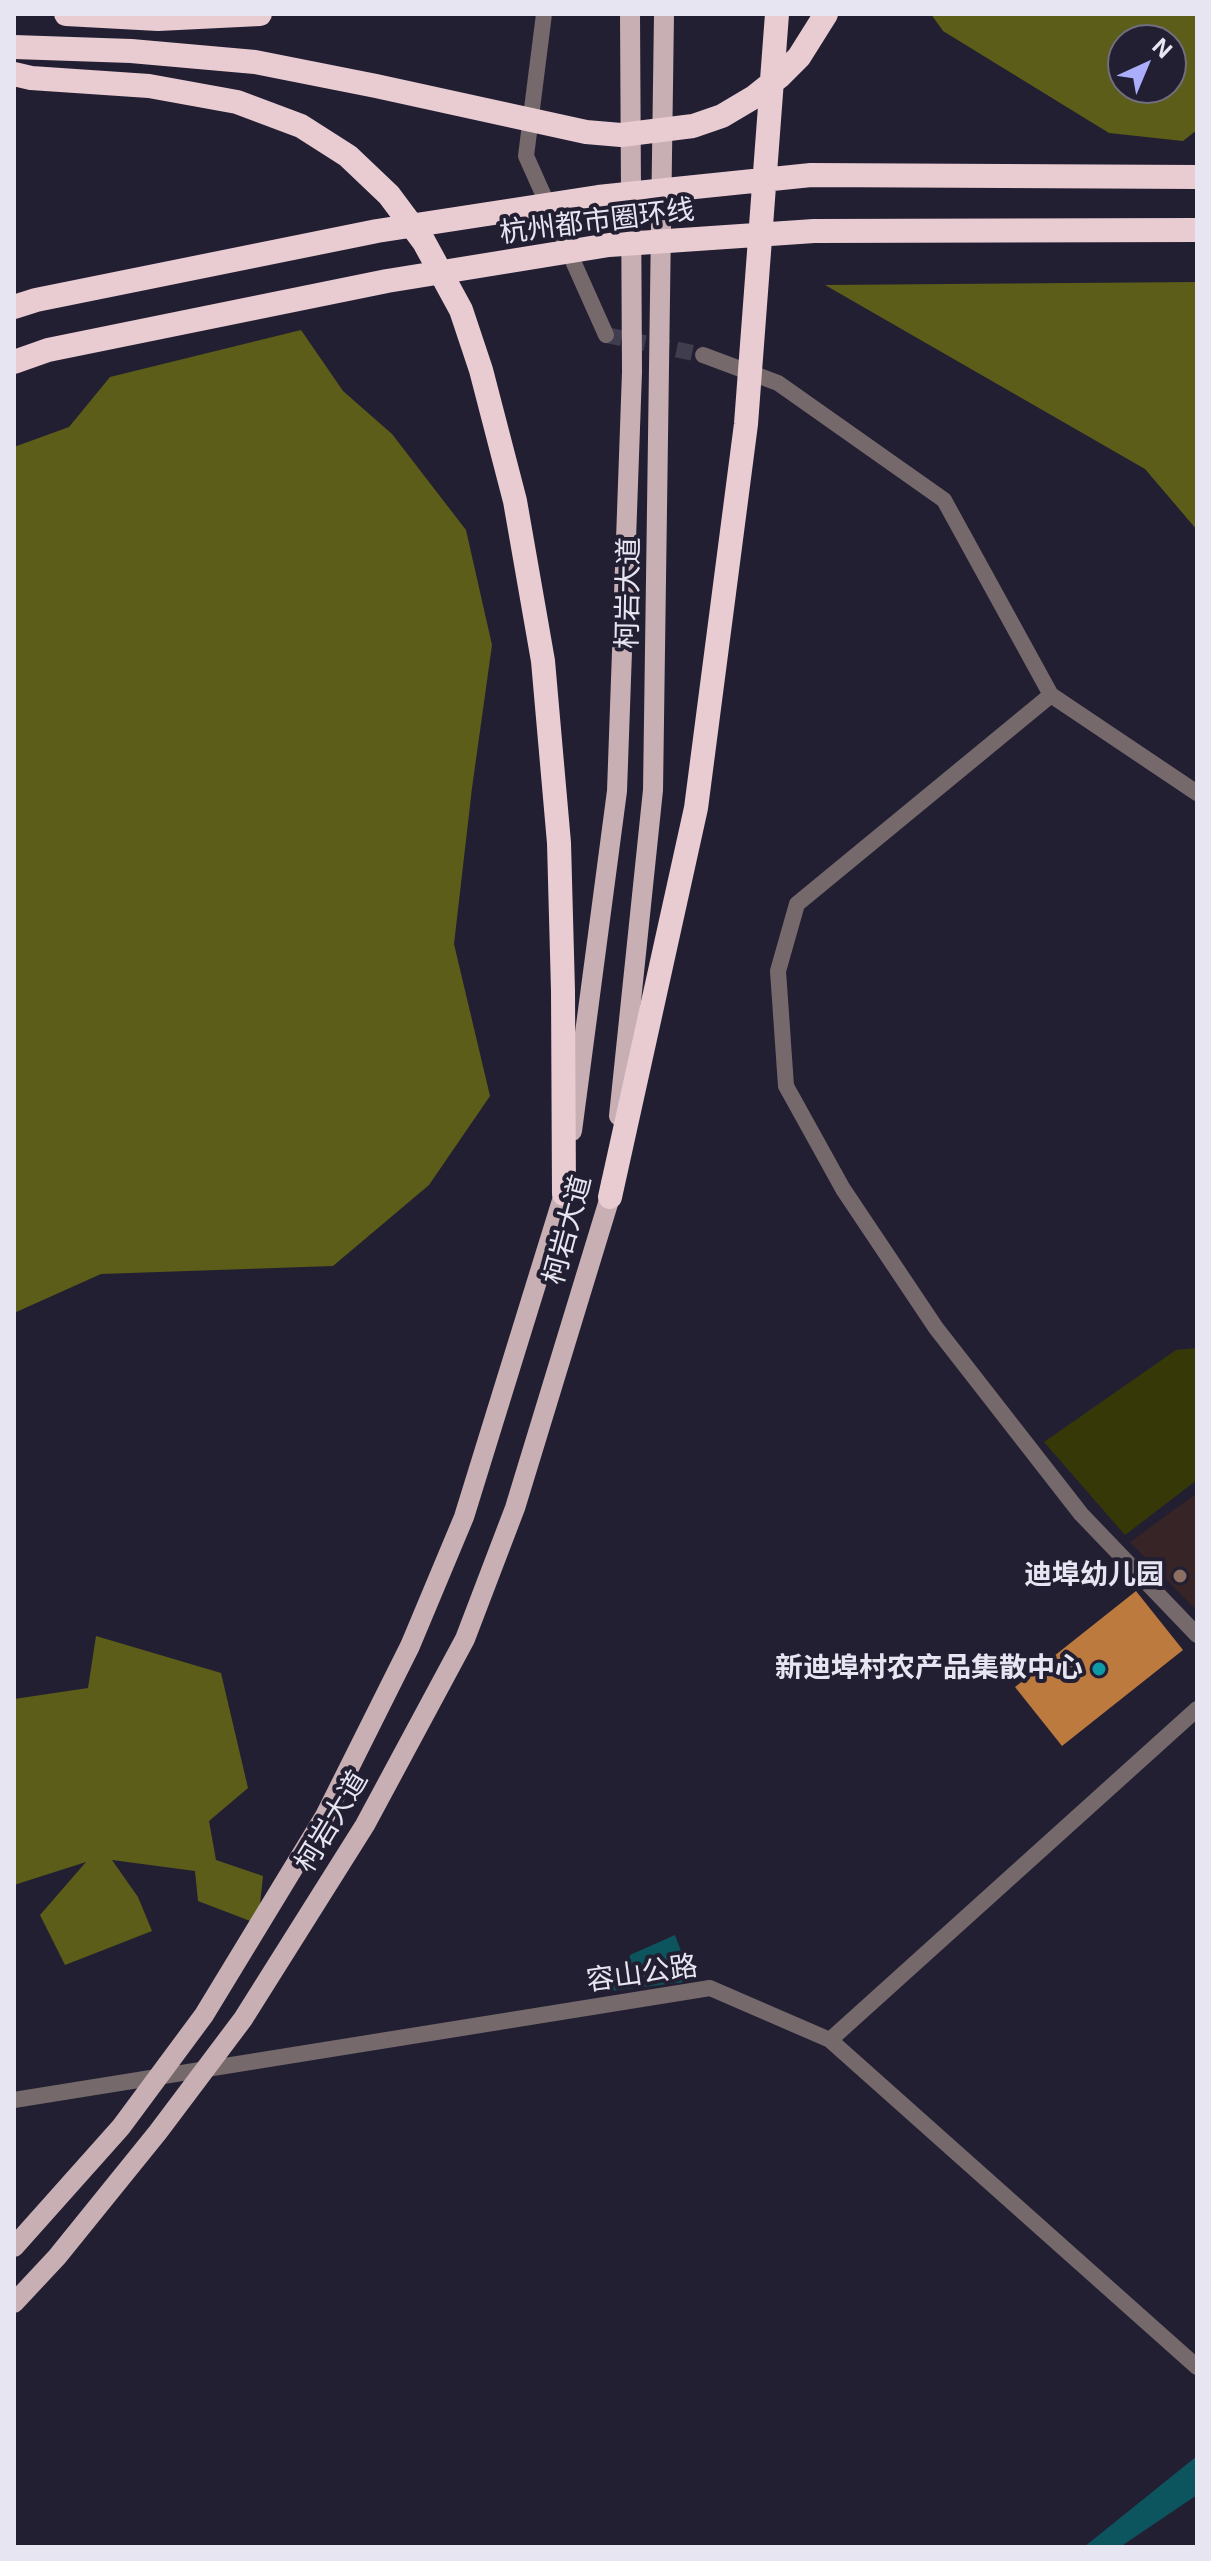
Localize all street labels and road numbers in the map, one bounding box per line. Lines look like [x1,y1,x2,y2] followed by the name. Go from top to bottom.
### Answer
[498,193,696,251] street label: 杭州都市圈环线
[611,537,647,649] street label: 柯岩大道
[537,1172,599,1288] street label: 柯岩大道
[289,1765,375,1879] street label: 柯岩大道
[584,1950,700,1998] street label: 容山公路

